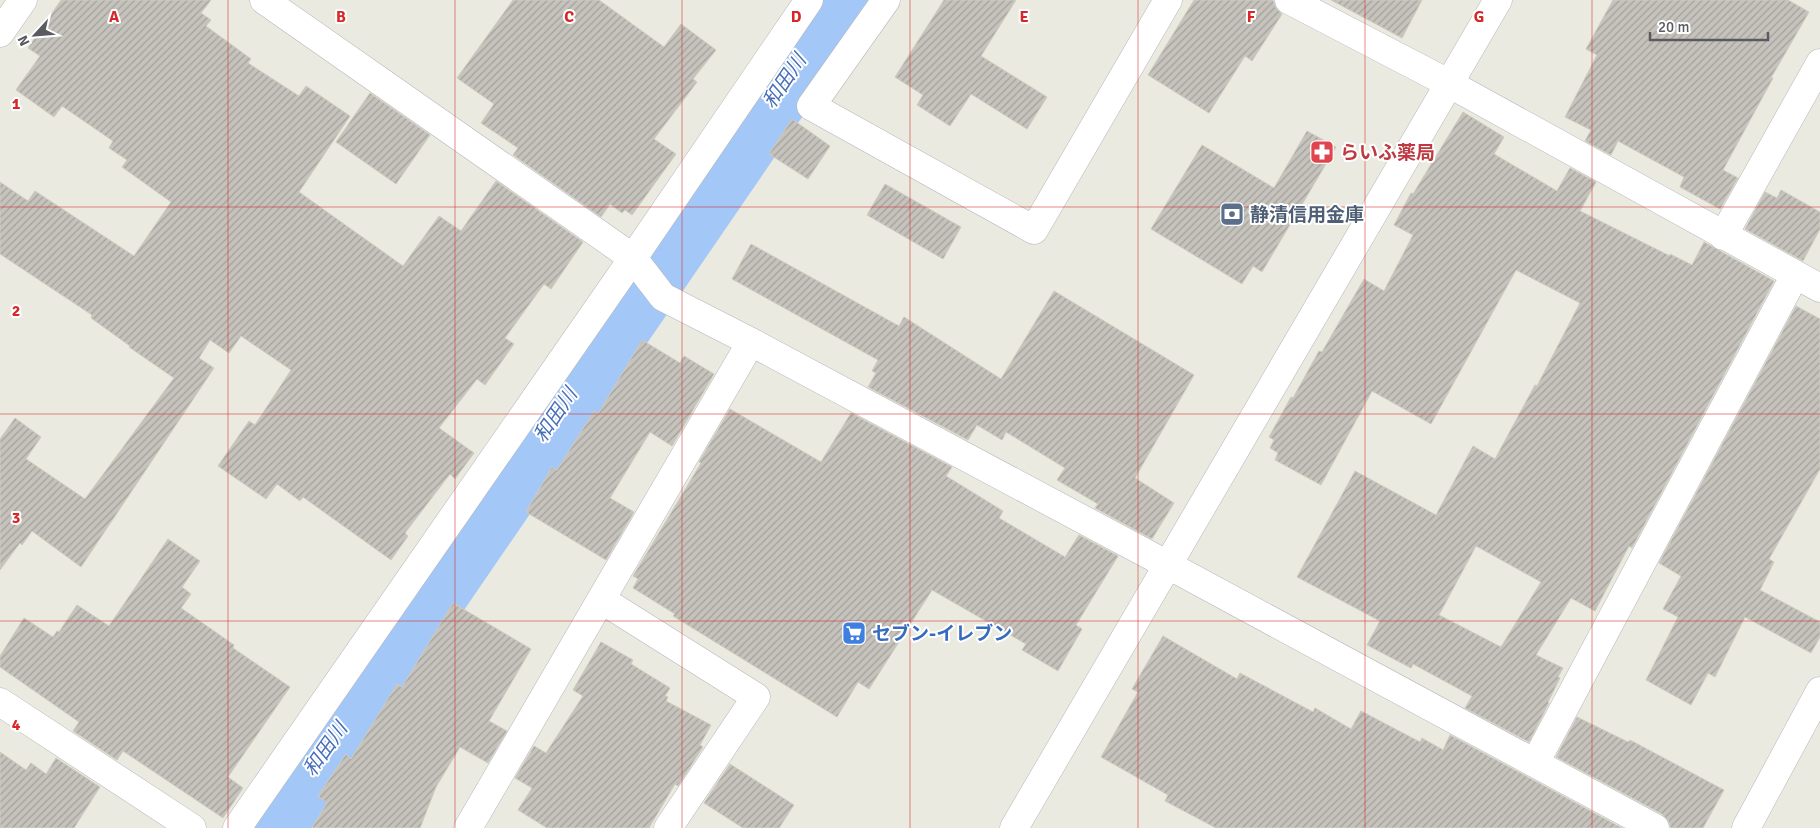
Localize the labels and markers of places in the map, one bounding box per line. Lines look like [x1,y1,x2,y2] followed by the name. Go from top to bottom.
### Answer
[1309,139,1335,165] pharmacy icon: らいふ薬局
[1340,141,1435,165] place label: らいふ薬局
[1219,201,1245,227] bank icon: 静清信用金庫
[1250,203,1364,227] place label: 静清信用金庫
[841,620,867,646] supermarket icon: セブン-イレブン
[872,622,1012,646] place label: セブン-イレブン

